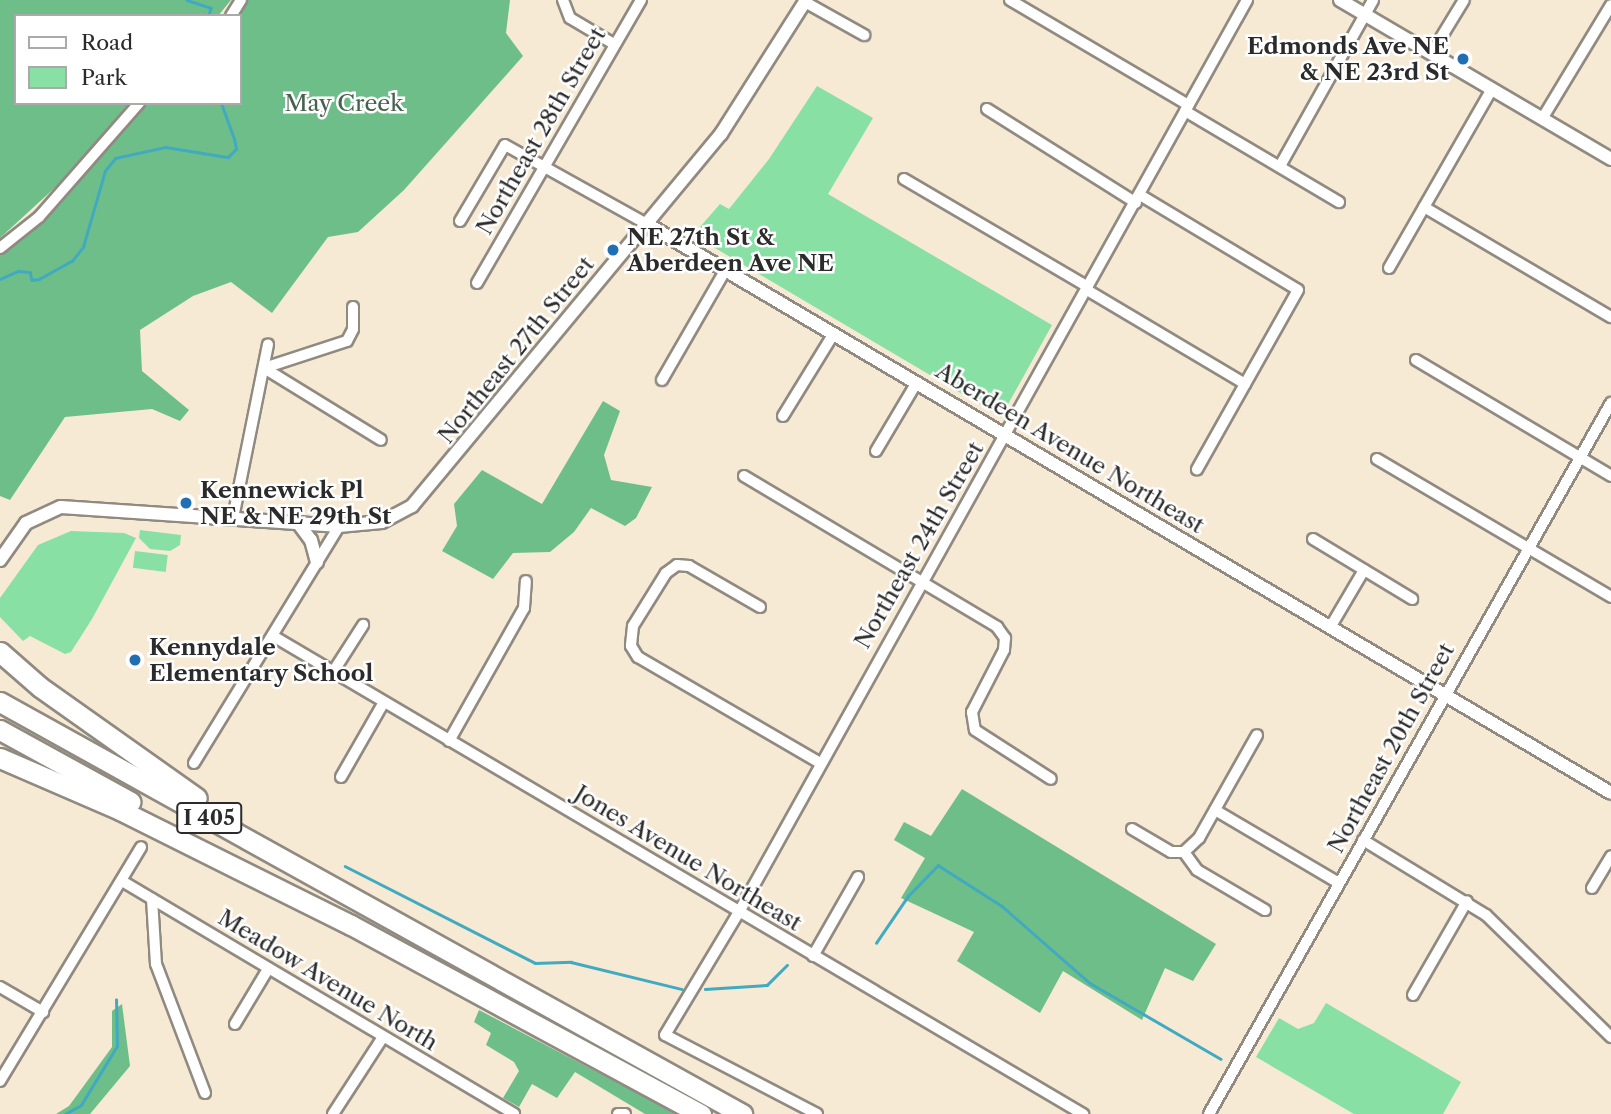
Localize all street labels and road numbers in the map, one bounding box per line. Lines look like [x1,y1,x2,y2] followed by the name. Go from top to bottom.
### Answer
[470,23,612,239] street label: Northeast 28th Street
[432,251,600,449] street label: Northeast 27th Street
[930,357,1210,539] street label: Aberdeen Avenue Northeast
[848,437,990,653] street label: Northeast 24th Street
[1322,638,1460,858] street label: Northeast 20th Street
[569,779,807,937] street label: Jones Avenue Northeast
[176,800,242,836] road number: I 405
[212,903,444,1057] street label: Meadow Avenue North

